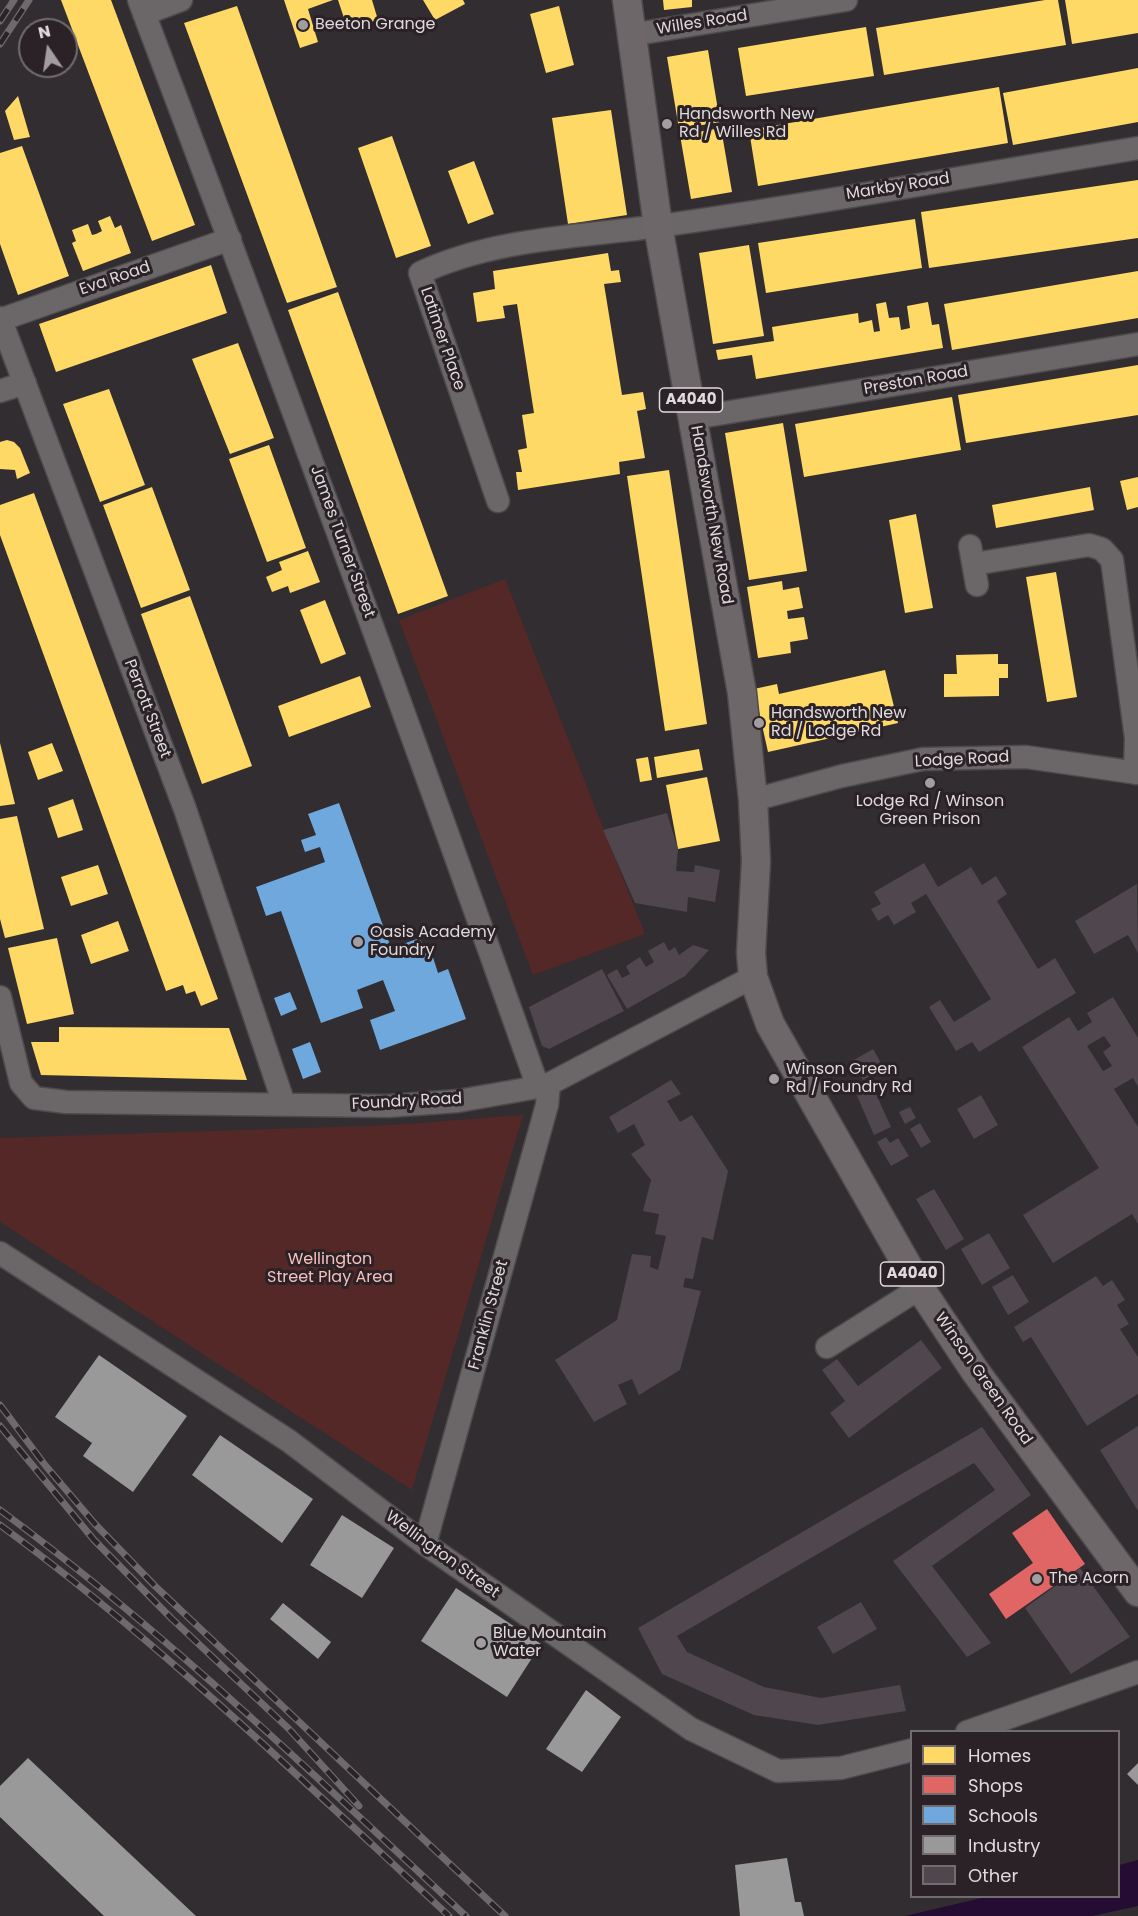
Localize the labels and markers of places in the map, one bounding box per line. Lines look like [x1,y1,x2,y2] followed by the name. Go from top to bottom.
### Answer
[315,15,435,35] place label: Beeton Grange
[296,18,310,32] marker: Beeton Grange
[679,105,814,143] place label: Handsworth New Rd / Willes Rd
[660,117,674,131] marker: Handsworth New Rd / Willes Rd
[771,704,906,742] place label: Handsworth New Rd / Lodge Rd
[752,716,766,730] marker: Handsworth New Rd / Lodge Rd
[923,776,937,790] marker: Lodge Rd / Winson Green Prison
[856,792,1004,830] place label: Lodge Rd / Winson Green Prison
[370,923,496,961] place label: Oasis Academy Foundry
[351,935,365,949] marker: Oasis Academy Foundry
[786,1060,912,1098] place label: Winson Green Rd / Foundry Rd
[767,1072,781,1086] marker: Winson Green Rd / Foundry Rd
[1049,1569,1129,1589] place label: The Acorn
[1030,1572,1044,1586] marker: The Acorn
[493,1624,606,1662] place label: Blue Mountain Water
[474,1636,488,1650] marker: Blue Mountain Water

